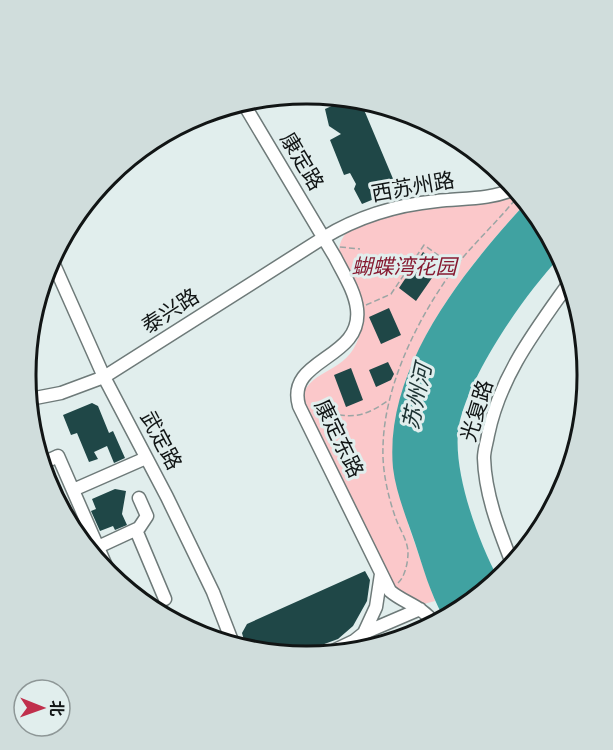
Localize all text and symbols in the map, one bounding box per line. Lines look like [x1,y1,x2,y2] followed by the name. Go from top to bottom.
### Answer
[271,127,331,197] street label: 康定路
[369,165,457,211] street label: 西苏州路
[352,252,459,284] park label: 蝴蝶湾花园
[136,281,206,343] street label: 泰兴路
[395,357,442,433] water label: 苏州河
[453,376,503,446] street label: 光复路
[305,394,371,484] street label: 康定东路
[131,406,189,476] street label: 武定路
[12,678,72,738] north arrow
[44,700,68,716] text: 北

